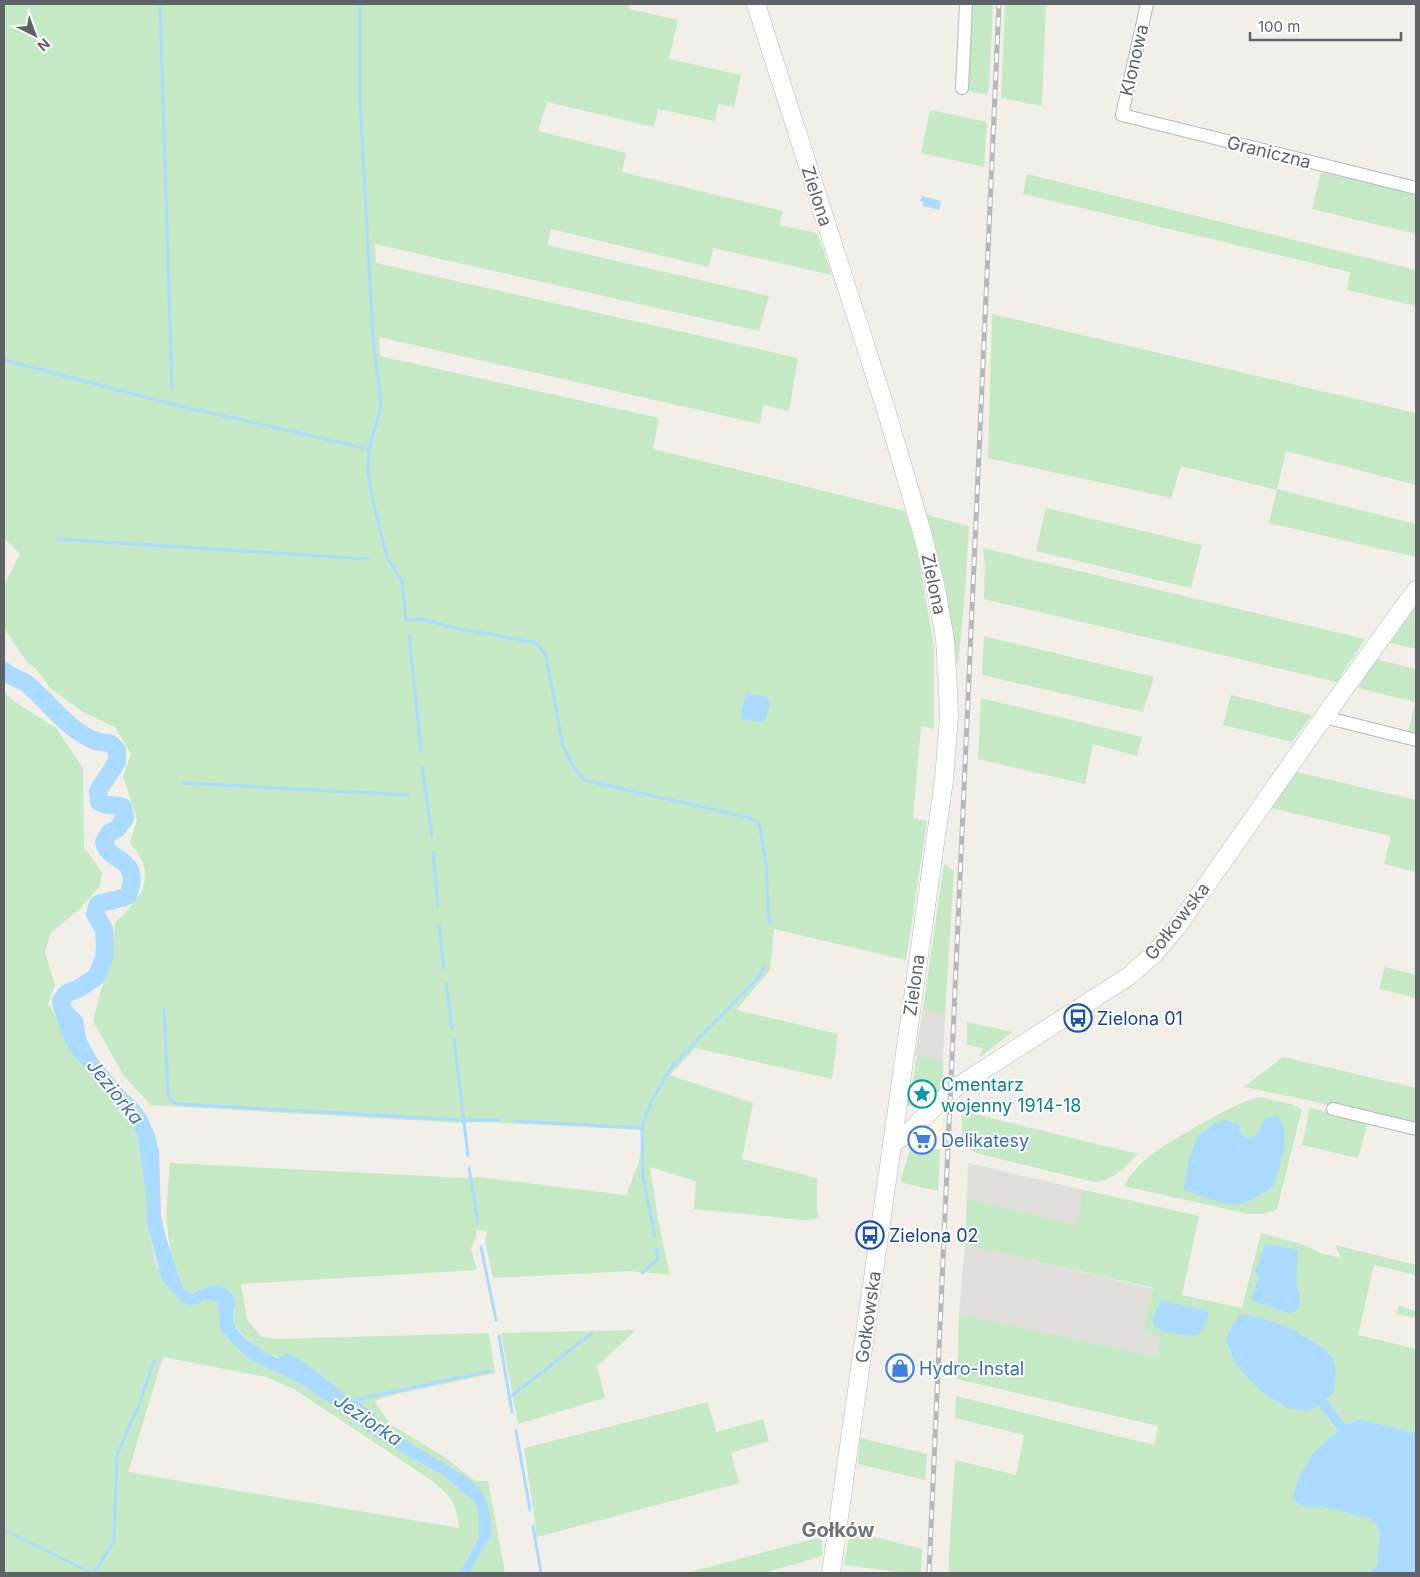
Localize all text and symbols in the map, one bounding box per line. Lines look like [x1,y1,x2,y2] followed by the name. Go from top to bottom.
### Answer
[10,10,60,60] north arrow
[1250,10,1401,42] scale bar
[1258,17,1300,36] text: 100 m
[1116,22,1152,98] street label: Klonowa
[34,35,54,55] text: N
[1225,131,1313,173] street label: Graniczna
[797,163,837,229] street label: Zielona
[917,551,951,617] street label: Zielona
[1140,878,1214,964] street label: Gołkowska
[899,953,929,1017] street label: Zielona
[1063,1003,1093,1033] bus stop icon: Zielona 01
[1097,1008,1183,1029] place label: Zielona 01
[82,1055,148,1129] water label: Jeziorka
[941,1074,1081,1116] place label: Cmentarz wojenny 1914-18
[907,1079,937,1109] place icon: Cmentarz wojenny 1914-18
[907,1125,937,1155] supermarket icon: Delikatesy
[941,1130,1029,1151] place label: Delikatesy
[855,1220,885,1250] bus stop icon: Zielona 02
[889,1225,978,1246] place label: Zielona 02
[851,1270,885,1364] street label: Gołkowska
[885,1353,915,1383] shop icon: Hydro-Instal
[919,1358,1024,1379] place label: Hydro-Instal
[330,1389,407,1451] water label: Jeziorka
[802,1518,874,1542] district label: Gołków

